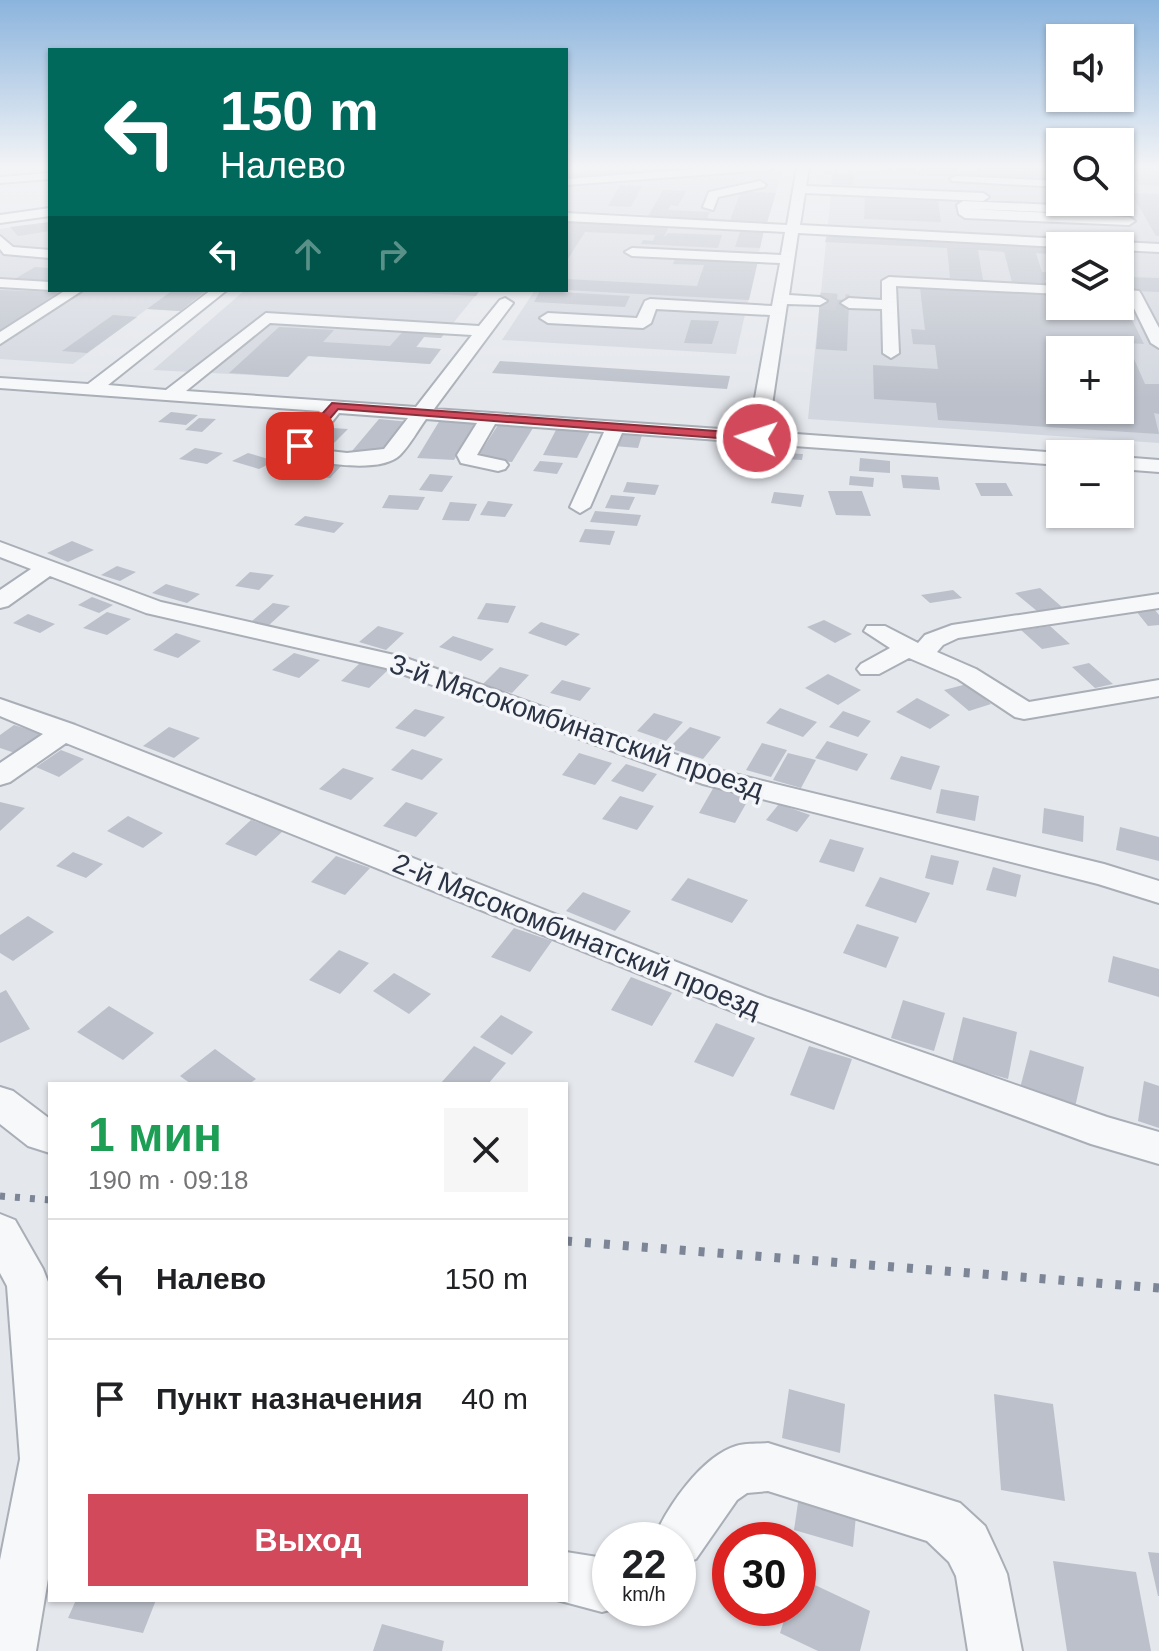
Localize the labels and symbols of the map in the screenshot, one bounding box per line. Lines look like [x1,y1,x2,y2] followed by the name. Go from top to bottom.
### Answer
[715,396,799,480] position arrow
[266,412,334,480] pin
[386,648,768,805] street label: 3-й Мясокомбинатский проезд
[389,847,765,1024] street label: 2-й Мясокомбинатский проезд
[712,1522,816,1626] speed limit sign: 30

